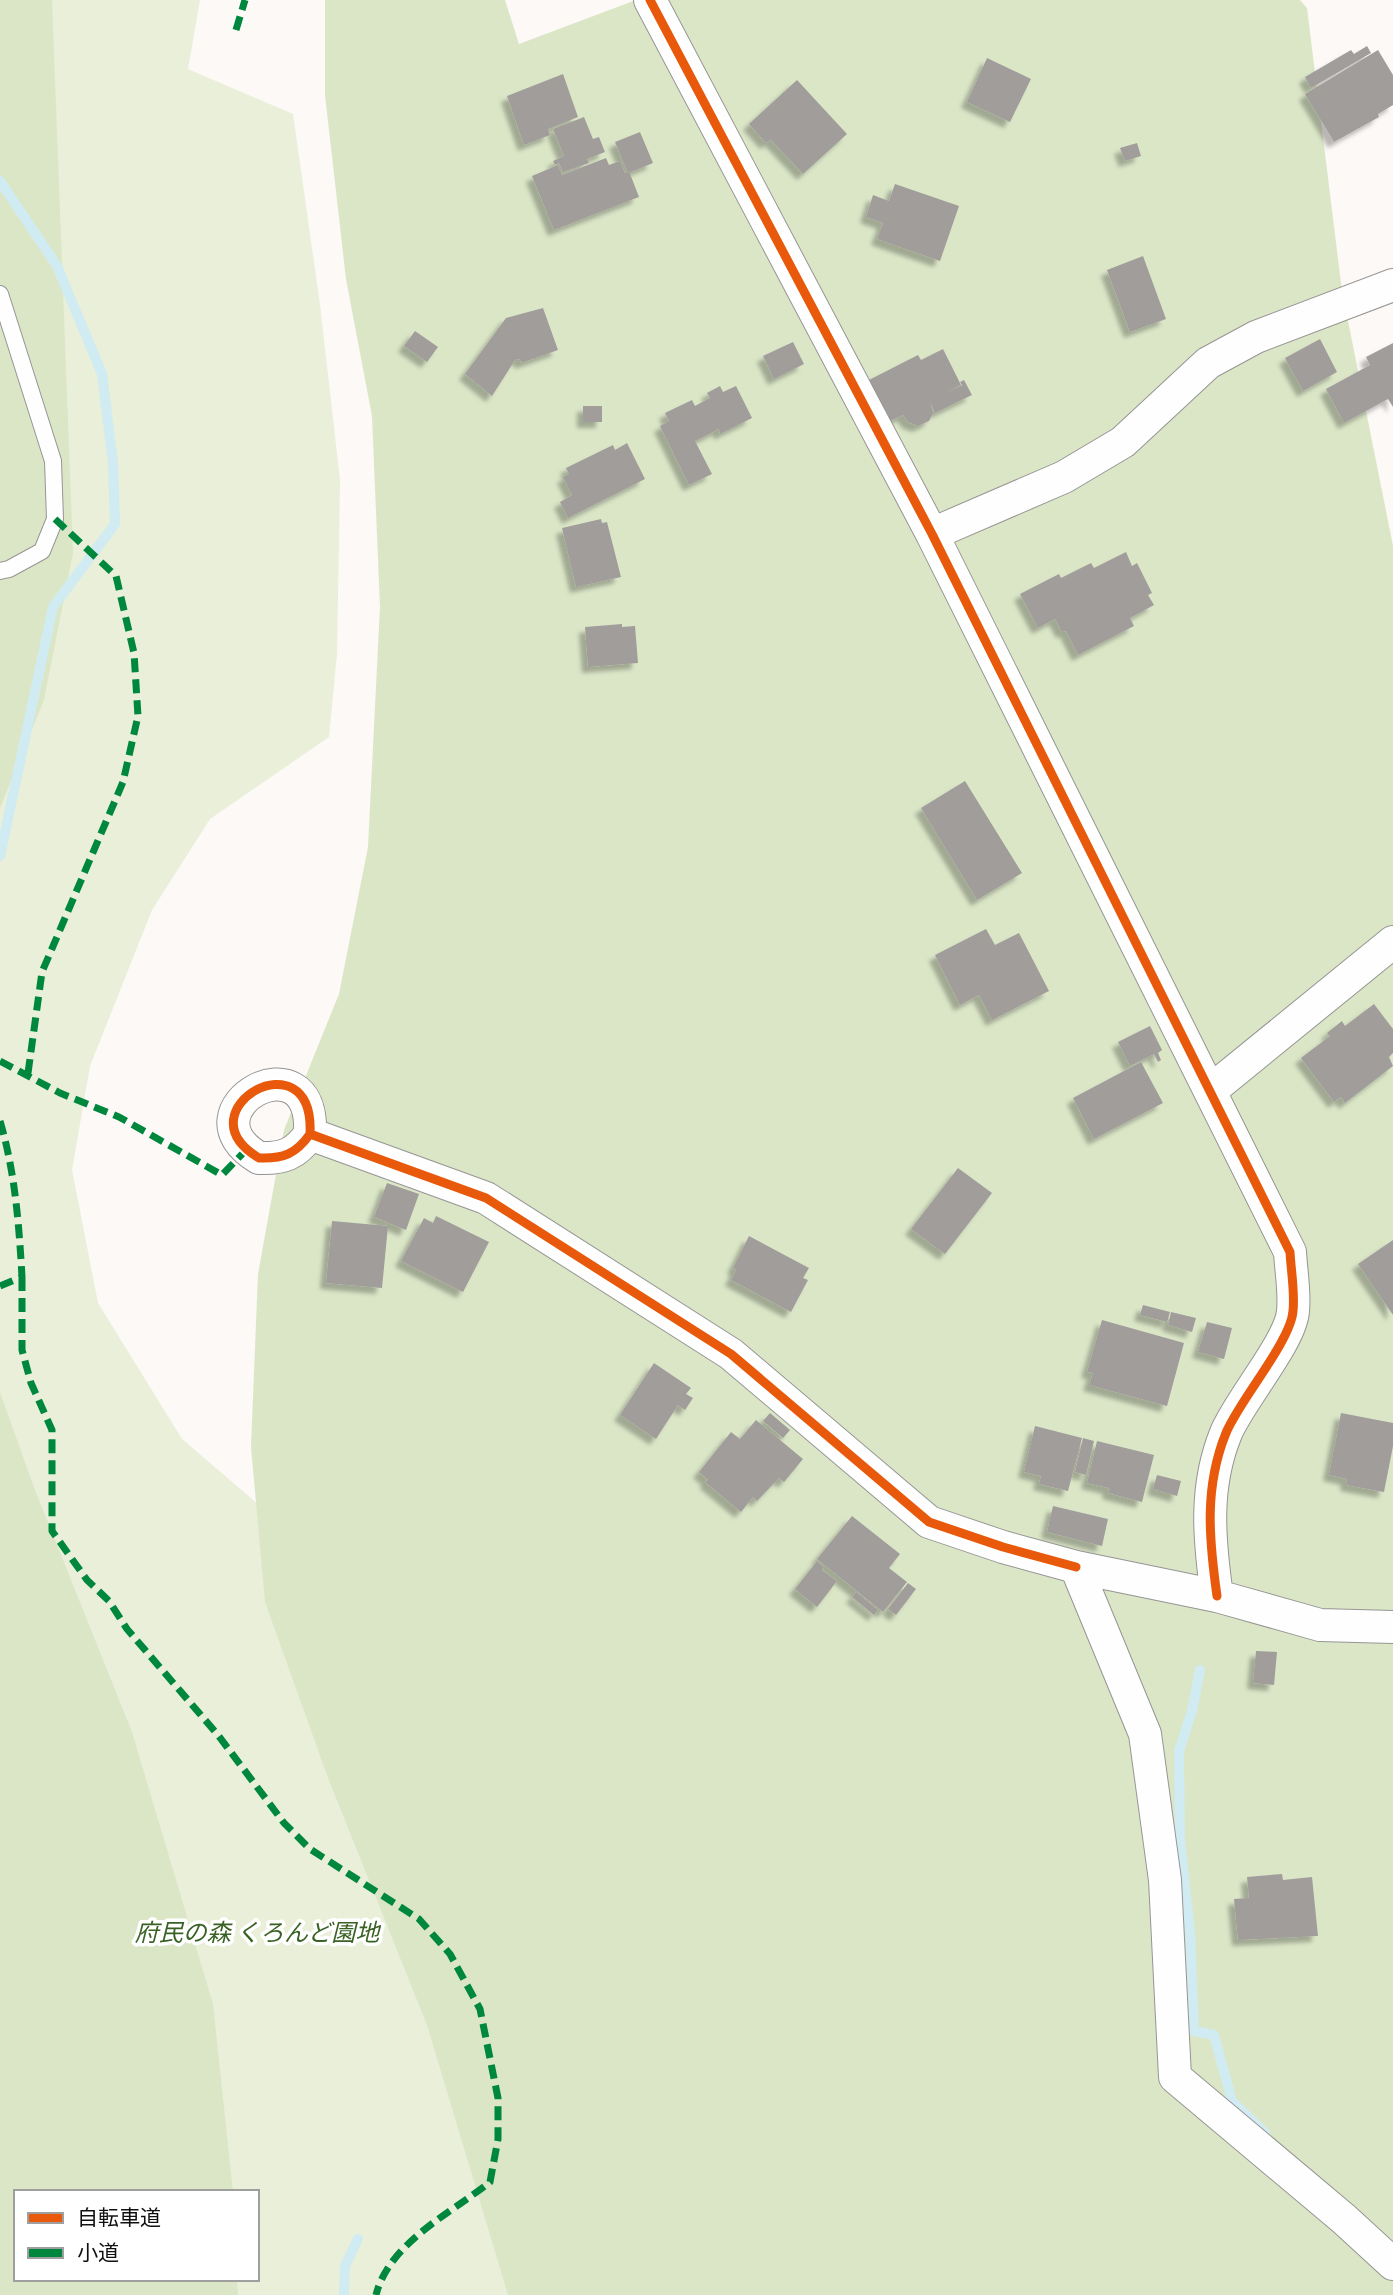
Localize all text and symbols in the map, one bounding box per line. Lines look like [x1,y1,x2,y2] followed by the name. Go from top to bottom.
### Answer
[135,1913,382,1948] park label: 府民の森 くろんど園地
[14,2190,259,2281] legend
[77,2201,161,2231] text: 自転車道
[77,2236,119,2266] text: 小道

